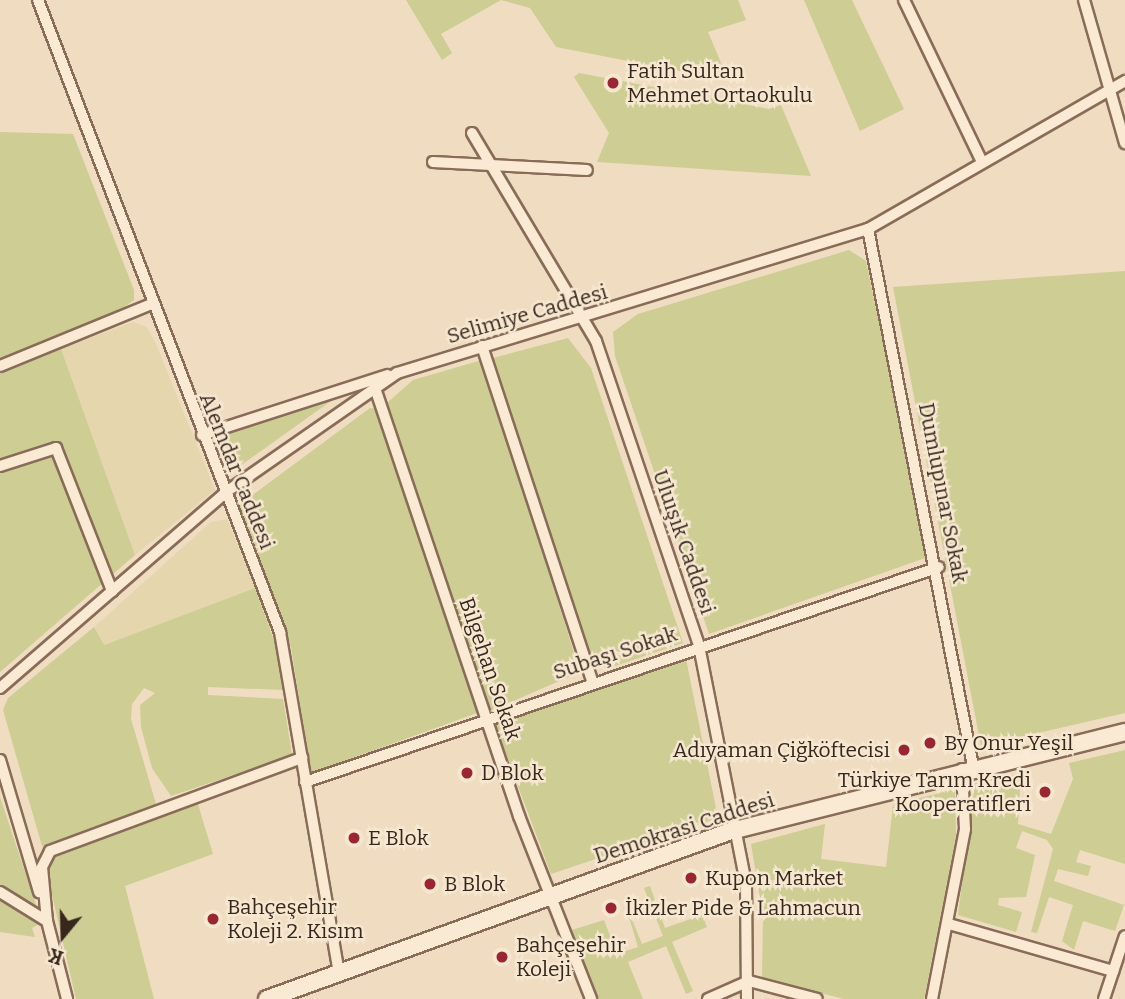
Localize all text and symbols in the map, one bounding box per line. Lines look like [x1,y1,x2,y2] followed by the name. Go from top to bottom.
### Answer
[627,58,812,108] place label: Fatih Sultan Mehmet Ortaokulu
[605,75,621,91] marker: Fatih Sultan Mehmet Ortaokulu
[444,279,610,349] street label: Selimiye Caddesi
[194,389,280,553] street label: Alemdar Caddesi
[913,401,973,585] street label: Dumlupınar Sokak
[647,466,721,618] street label: Uluışık Caddesi
[454,594,526,744] street label: Bilgehan Sokak
[550,621,680,685] street label: Subaşı Sokak
[944,730,1073,756] place label: By Onur Yeşil
[922,735,938,751] marker: By Onur Yeşil
[673,737,890,763] place label: Adıyaman Çiğköftecisi
[896,742,912,758] marker: Adıyaman Çiğköftecisi
[481,760,544,786] place label: D Blok
[459,765,475,781] marker: D Blok
[838,767,1031,817] place label: Türkiye Tarım Kredi Kooperatifleri
[1037,784,1053,800] marker: Türkiye Tarım Kredi Kooperatifleri
[591,787,777,869] street label: Demokrasi Caddesi
[368,825,429,851] place label: E Blok
[346,830,362,846] marker: E Blok
[705,865,843,891] place label: Kupon Market
[683,870,699,886] marker: Kupon Market
[444,871,505,897] place label: B Blok
[422,876,438,892] marker: B Blok
[227,894,364,944] place label: Bahçeşehir Koleji 2. Kısım
[625,895,861,921] place label: İkizler Pide & Lahmacun
[603,900,619,916] marker: İkizler Pide & Lahmacun
[28,901,98,971] north arrow
[205,911,221,927] marker: Bahçeşehir Koleji 2. Kısım
[516,932,626,982] place label: Bahçeşehir Koleji
[46,943,66,969] text: K
[494,949,510,965] marker: Bahçeşehir Koleji

